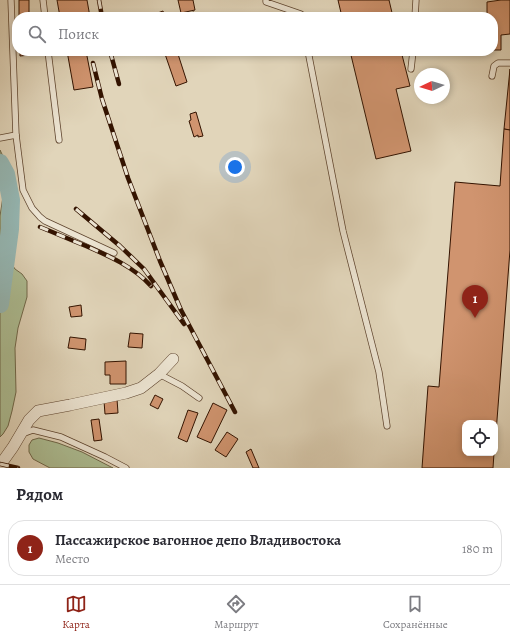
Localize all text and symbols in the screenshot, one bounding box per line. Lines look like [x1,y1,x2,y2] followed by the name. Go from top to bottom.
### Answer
[12,12,498,56] search box
[26,23,48,45] icon: search
[58,24,99,44] text: Поиск
[414,68,450,104] north arrow
[225,157,245,177] your location
[462,285,488,318] pin: 1
[462,420,498,456] map controls
[462,420,498,456] button: locate
[16,483,63,506] text: Рядом
[55,530,341,550] text: Пассажирское вагонное депо Владивостока
[28,540,32,557] text: 1
[462,540,493,557] text: 180 m
[55,550,90,567] text: Место
[62,593,90,632] tab: Карта
[214,593,259,632] tab: Маршрут
[383,593,448,632] tab: Сохранённые

